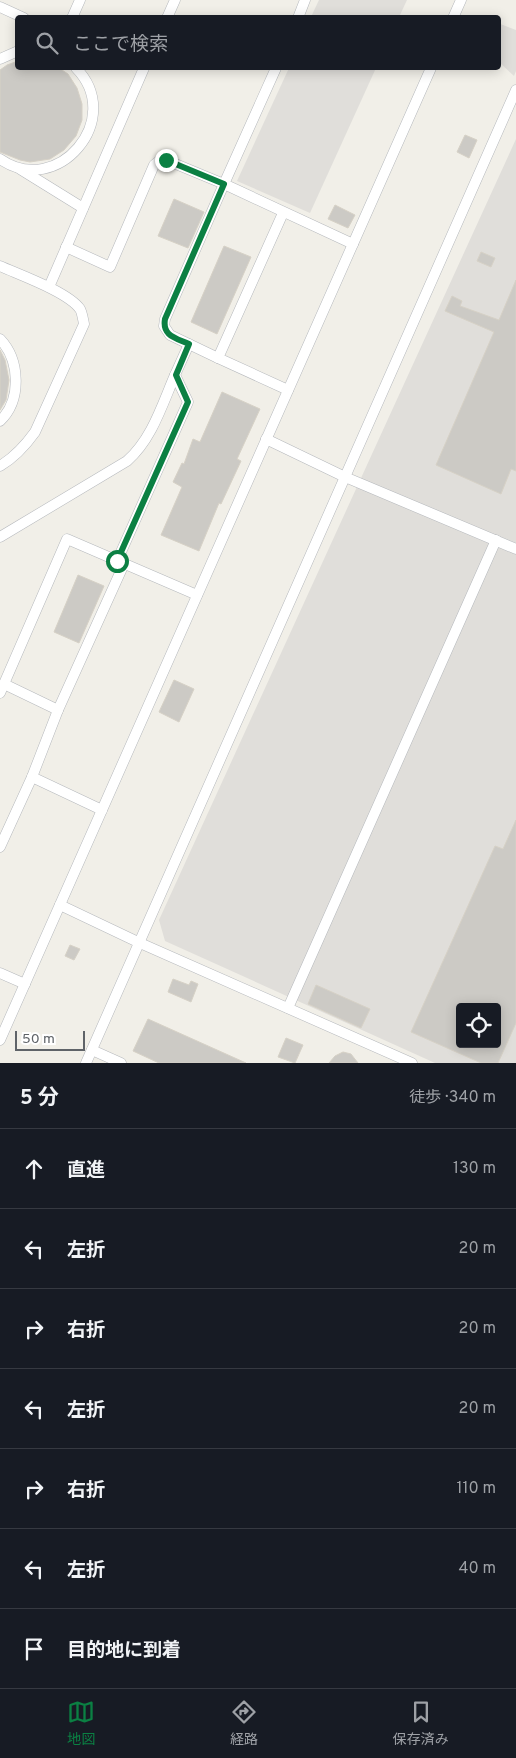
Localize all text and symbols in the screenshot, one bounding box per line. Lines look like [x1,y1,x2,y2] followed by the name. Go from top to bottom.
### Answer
[15,15,501,70] search box
[33,29,61,57] icon: search
[73,33,168,57] text: ここで検索
[155,149,178,172] route end
[106,550,129,573] route start
[456,1003,501,1048] map controls
[456,1003,501,1048] button: locate
[15,1028,85,1051] scale bar
[22,1031,55,1048] text: 50 m
[20,1085,59,1112] text: 5 分
[409,1088,496,1108] text: 徒歩 · 340 m
[20,1155,48,1183] icon: ahead
[67,1159,105,1183] text: 直進
[453,1159,496,1179] text: 130 m
[20,1235,48,1263] icon: left
[67,1239,105,1263] text: 左折
[459,1239,496,1259] text: 20 m
[20,1315,48,1343] icon: right
[67,1319,105,1343] text: 右折
[459,1319,496,1339] text: 20 m
[20,1395,48,1423] icon: left
[67,1399,105,1423] text: 左折
[459,1399,496,1419] text: 20 m
[20,1475,48,1503] icon: right
[67,1479,105,1503] text: 右折
[456,1479,496,1499] text: 110 m
[20,1555,48,1583] icon: left
[67,1559,105,1583] text: 左折
[458,1559,496,1579] text: 40 m
[20,1635,48,1663] icon: arrive
[67,1639,181,1663] text: 目的地に到着
[67,1698,95,1749] tab: 地図
[230,1698,258,1749] tab: 経路
[393,1698,449,1749] tab: 保存済み

